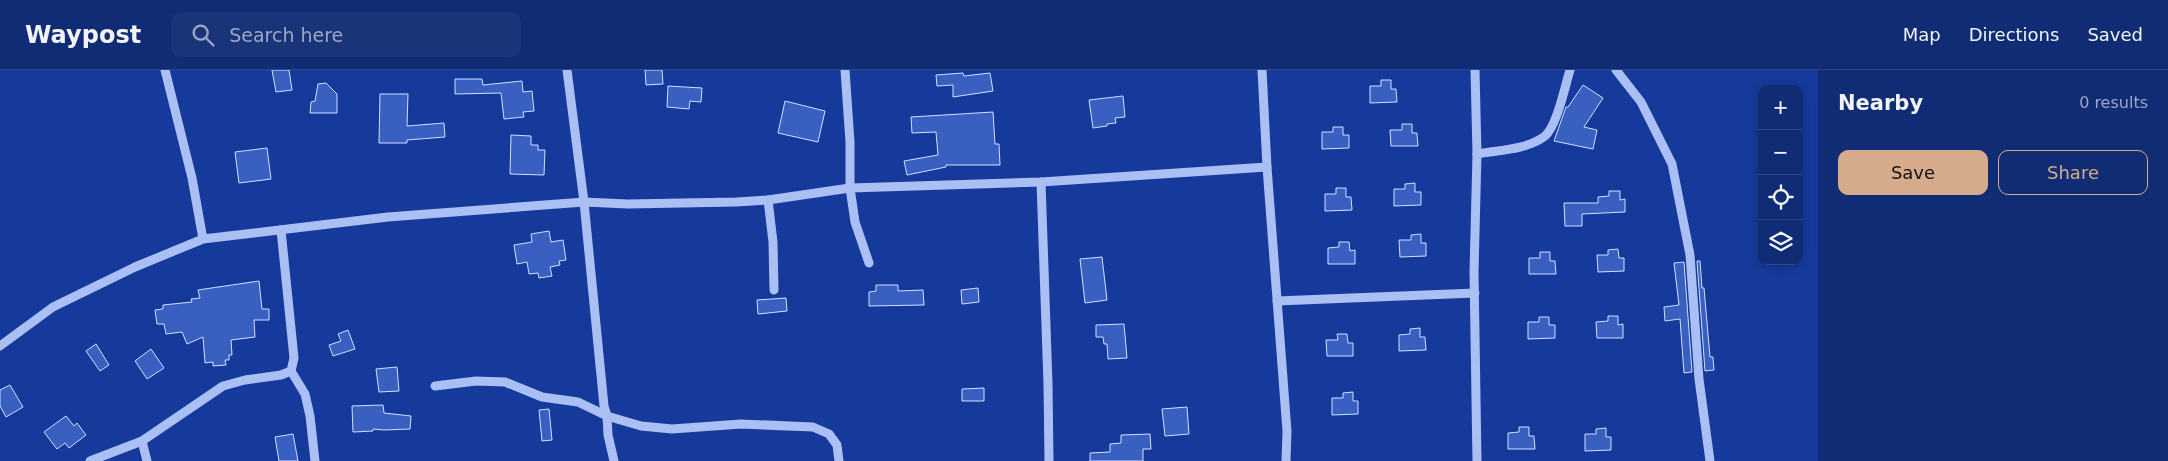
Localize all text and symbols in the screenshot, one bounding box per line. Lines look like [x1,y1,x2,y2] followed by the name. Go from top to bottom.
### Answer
[171,12,521,57] search box
[25,21,141,49] text: Waypost
[189,21,217,49] icon: search
[229,24,343,46] text: Search here
[1903,24,1941,45] text: Map
[1969,24,2059,45] text: Directions
[2087,24,2143,45] text: Saved
[1758,85,1803,265] map controls
[1758,85,1803,130] button: +
[1838,91,1923,115] text: Nearby
[2079,93,2148,112] text: 0 results
[1758,130,1803,175] button: −
[1838,150,1988,195] button: Save
[1998,150,2148,195] button: Share
[1758,175,1803,220] button: locate
[1758,220,1803,265] button: layers

